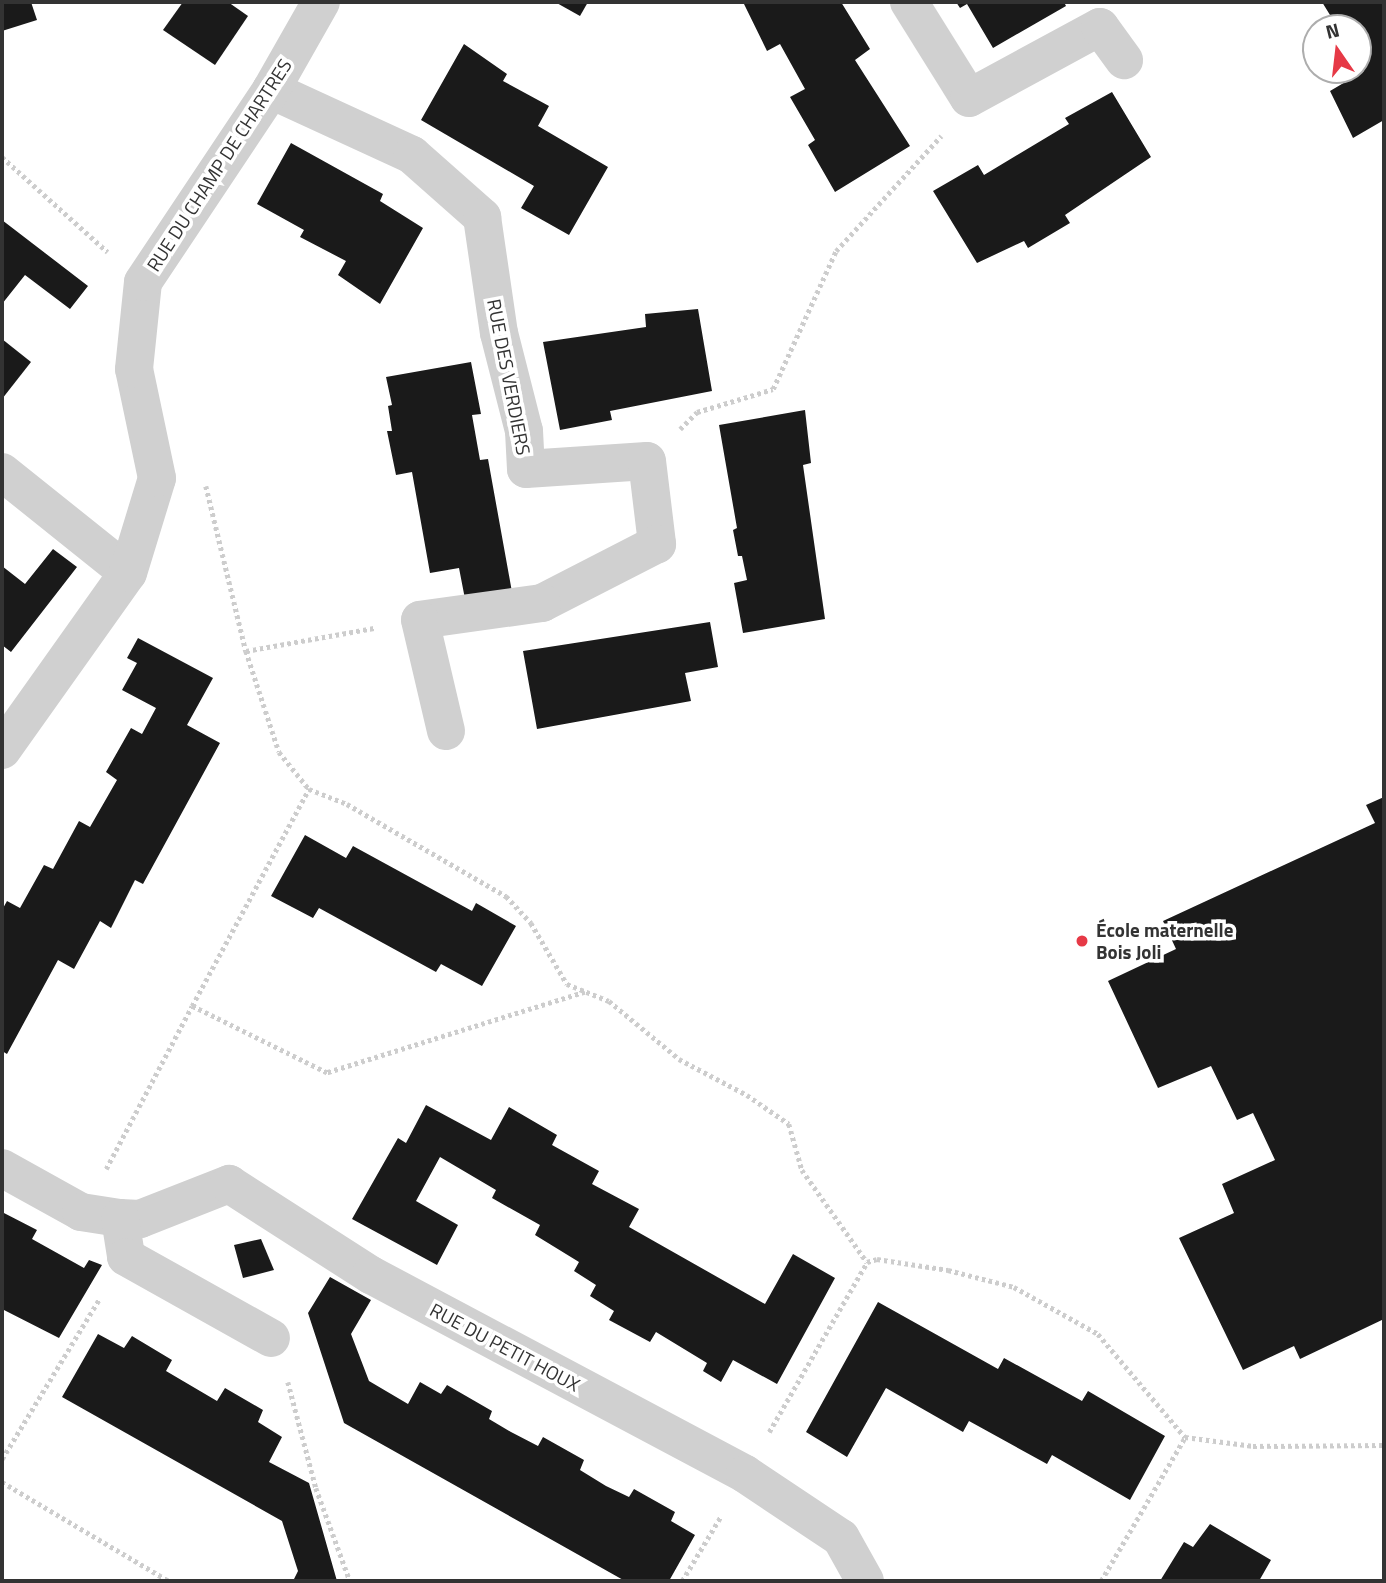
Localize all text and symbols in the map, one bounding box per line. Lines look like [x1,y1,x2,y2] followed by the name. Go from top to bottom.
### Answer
[1302,14,1372,84] north arrow
[1322,14,1342,46] text: N
[142,55,296,275] street label: RUE DU CHAMP DE CHARTRES
[483,297,535,457] street label: RUE DES VERDIERS
[1096,919,1233,963] place label: École maternelle Bois Joli
[1074,933,1090,949] marker: École maternelle Bois Joli
[426,1298,584,1396] street label: RUE DU PETIT HOUX

